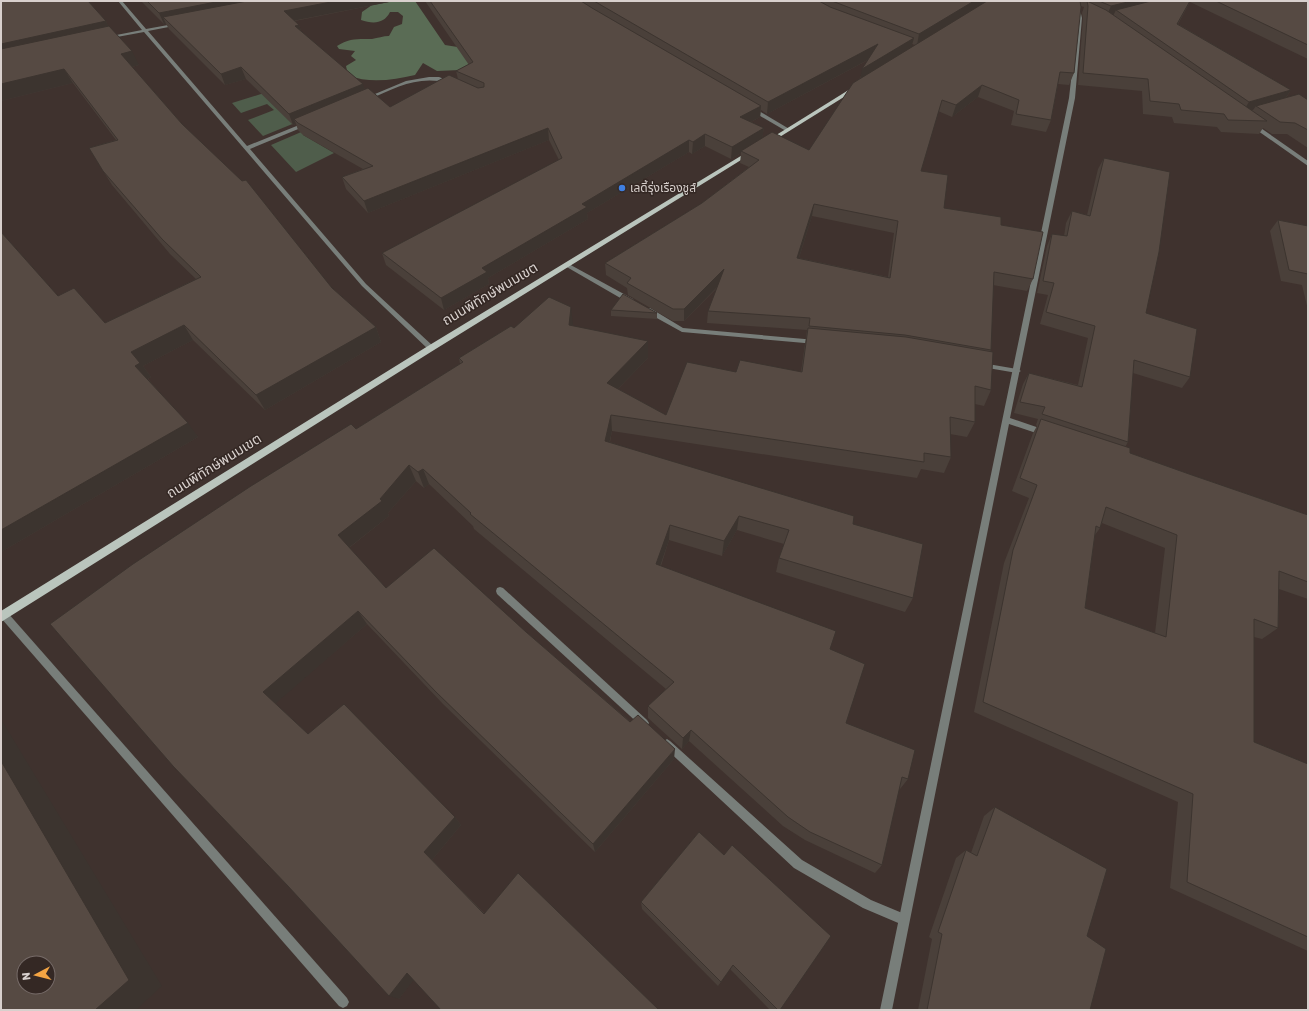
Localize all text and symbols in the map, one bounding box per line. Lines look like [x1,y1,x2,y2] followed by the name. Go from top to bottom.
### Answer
[630,179,696,195] place label: เลดี้รุ่งเรืองชูส์
[617,183,627,193] marker: เลดี้รุ่งเรืองชูส์
[439,259,541,329] street label: ถนนพิทักษ์พนมเขต
[163,430,265,502] street label: ถนนพิทักษ์พนมเขต
[16,955,56,995] north arrow
[20,971,34,981] text: N

